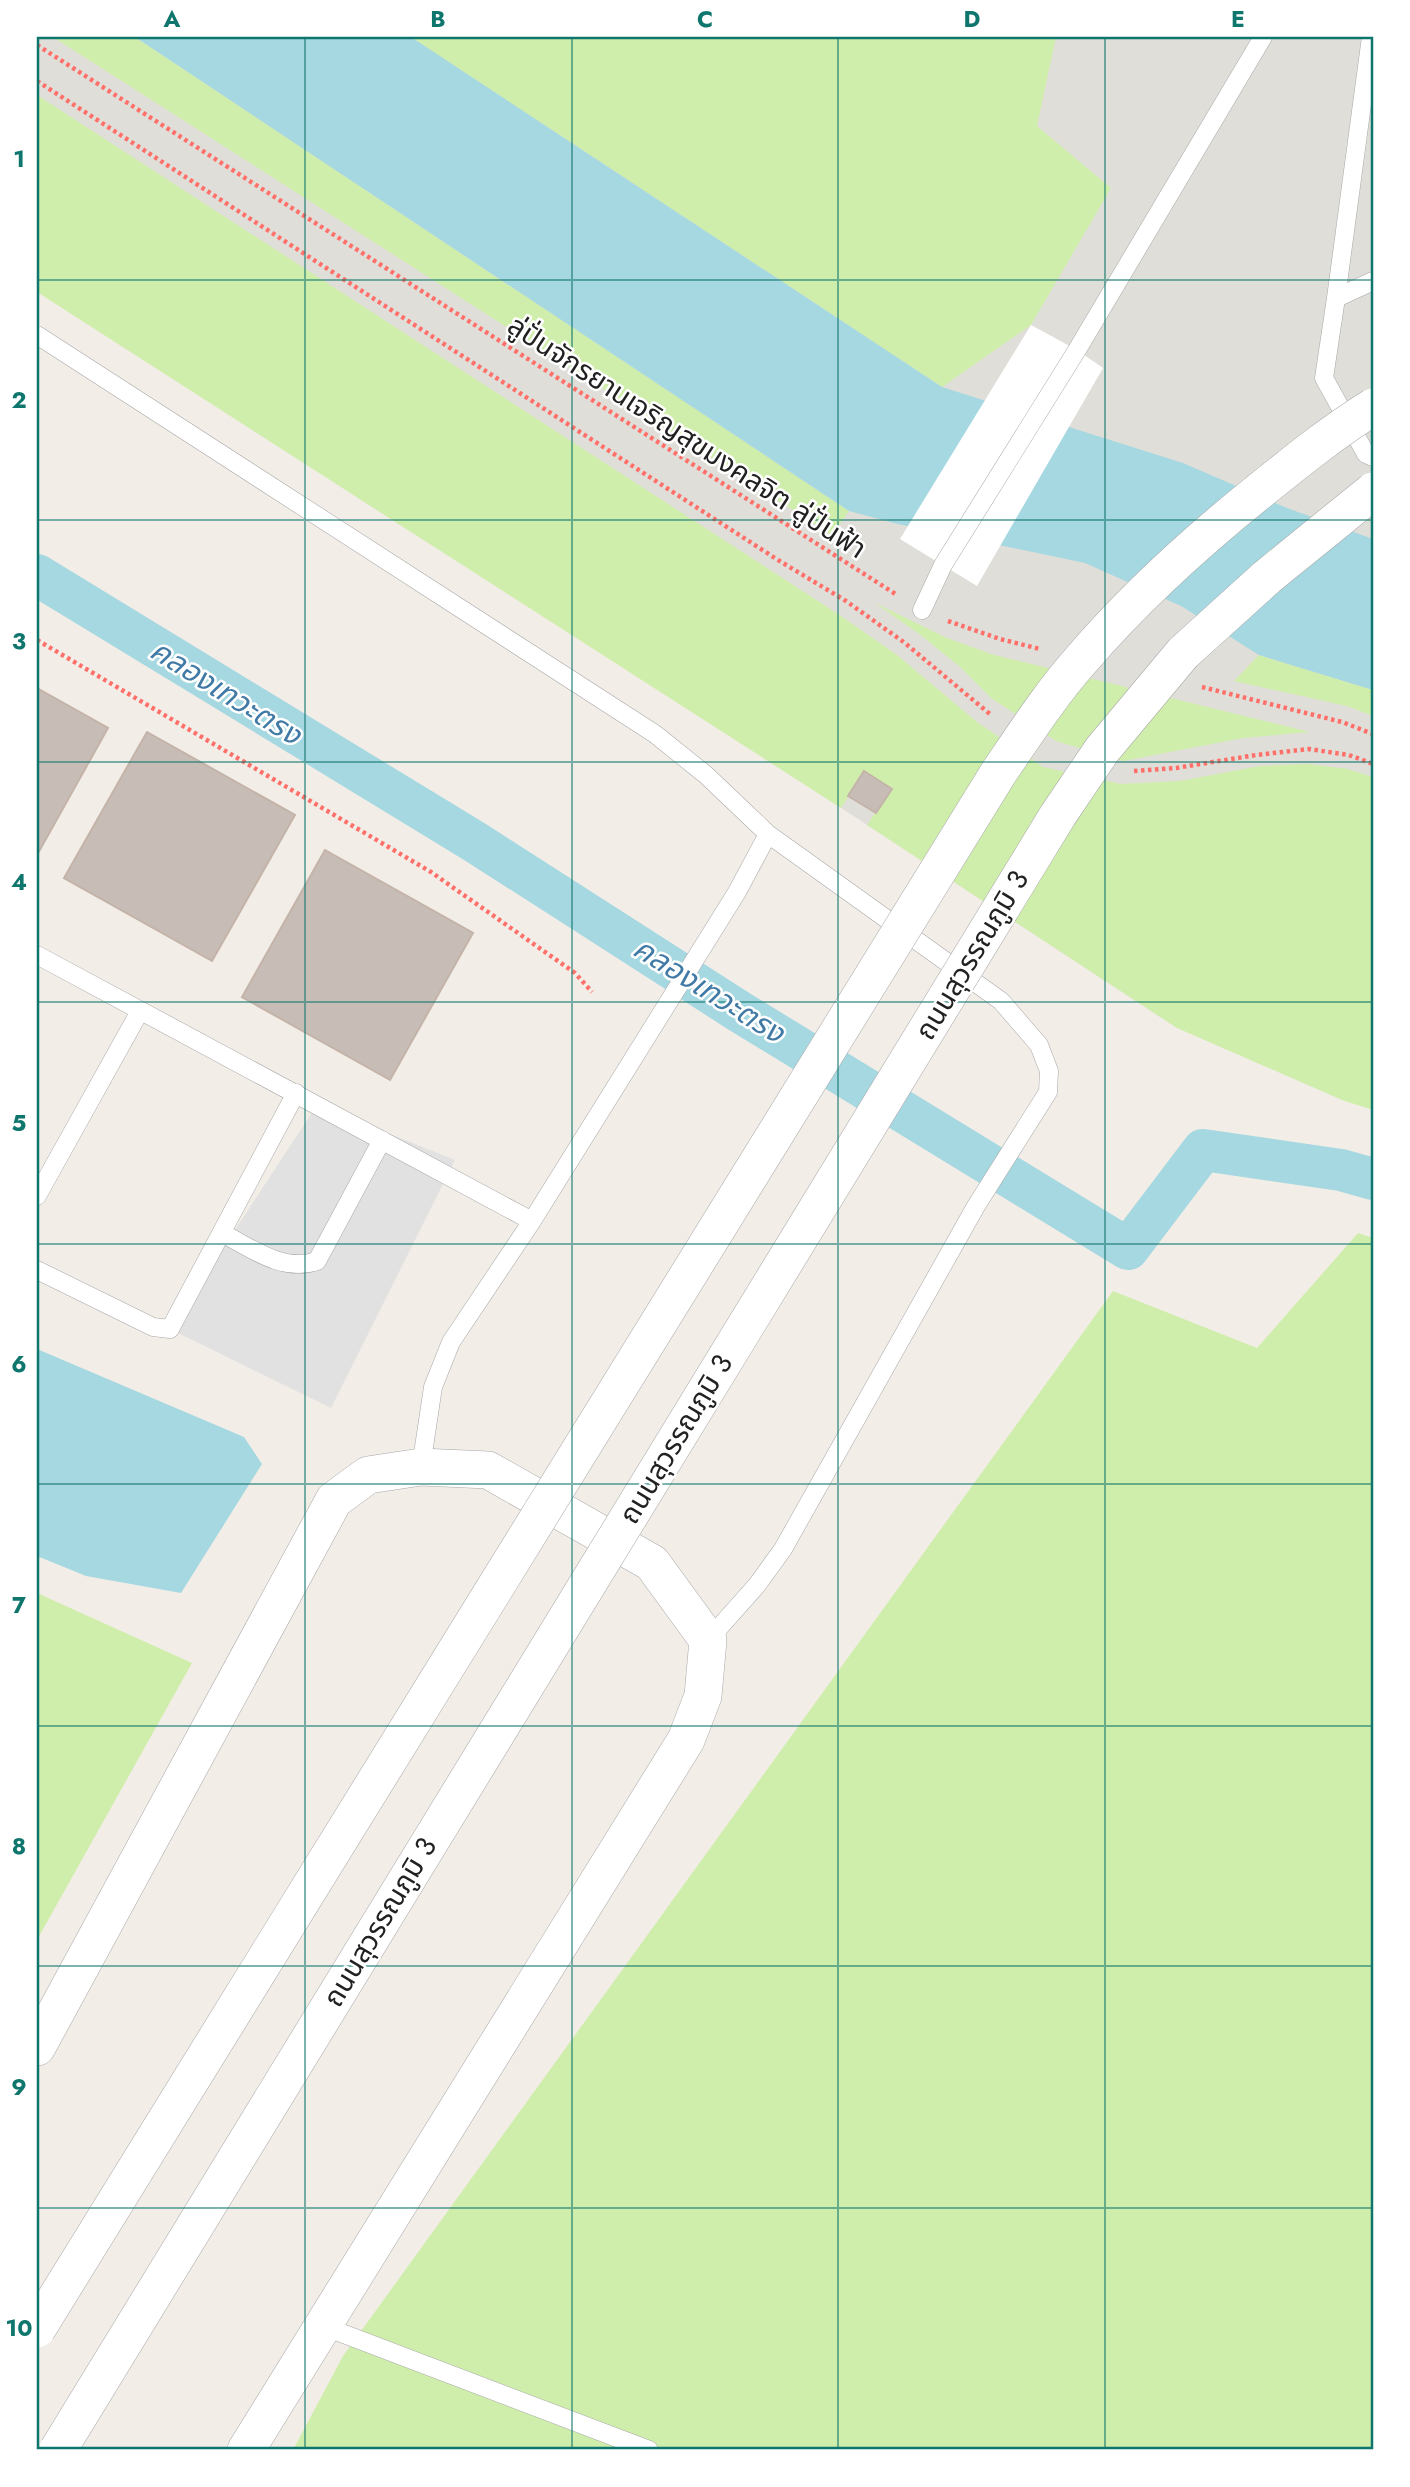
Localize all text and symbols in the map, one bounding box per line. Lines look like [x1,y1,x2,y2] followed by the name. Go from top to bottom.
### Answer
[163,2,181,36] text: A
[430,2,446,36] text: B
[697,2,713,36] text: C
[964,2,981,36] text: D
[1231,2,1245,36] text: E
[13,142,25,176] text: 1
[500,305,874,569] street label: ลู่ปั่นจักรยานเจริญสุขมงคลจิต ลู่ปั่นฟ้า
[11,383,27,417] text: 2
[12,624,26,658] text: 3
[142,629,311,756] water label: คลองเทวะตรง
[905,862,1039,1048] street label: ถนนสุวรรณภูมิ 3
[11,865,27,899] text: 4
[625,927,794,1054] water label: คลองเทวะตรง
[12,1106,26,1140] text: 5
[609,1346,743,1532] street label: ถนนสุวรรณภูมิ 3
[11,1347,27,1381] text: 6
[12,1588,26,1622] text: 7
[12,1829,26,1863] text: 8
[313,1829,447,2015] street label: ถนนสุวรรณภูมิ 3
[11,2070,27,2104] text: 9
[6,2311,32,2345] text: 10

